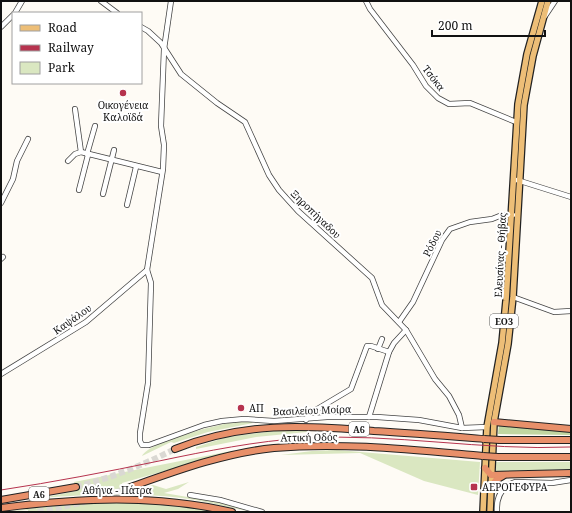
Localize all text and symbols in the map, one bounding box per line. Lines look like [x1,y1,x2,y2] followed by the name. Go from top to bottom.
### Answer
[12,12,142,84] legend
[432,12,545,38] scale bar
[438,17,473,34] text: 200 m
[48,19,78,36] text: Road
[48,39,94,56] text: Railway
[48,59,76,76] text: Park
[420,62,449,94] street label: Τσόκα
[118,88,128,98] marker: Οικογένεια Καλοϊδά
[98,98,149,124] place label: Οικογένεια Καλοϊδά
[288,187,344,241] street label: Ξηροπήγαδου
[491,212,509,298] street label: Ελευσίνας - Θήβας
[419,227,445,259] street label: Ρόδου
[50,301,94,337] street label: Καψάλου
[490,314,518,328] road number: ΕΟ3
[249,401,264,415] place label: ΑΠ
[273,402,352,418] street label: Βασιλείου Μοίρα
[236,403,246,413] marker: ΑΠ
[349,422,369,436] road number: Α6
[280,430,338,444] street label: Αττική Οδός
[482,480,549,494] place label: ΑΕΡΟΓΕΦΥΡΑ
[469,482,479,492] marker: ΑΕΡΟΓΕΦΥΡΑ
[82,483,152,497] street label: Αθήνα - Πάτρα
[29,487,49,501] road number: Α6

